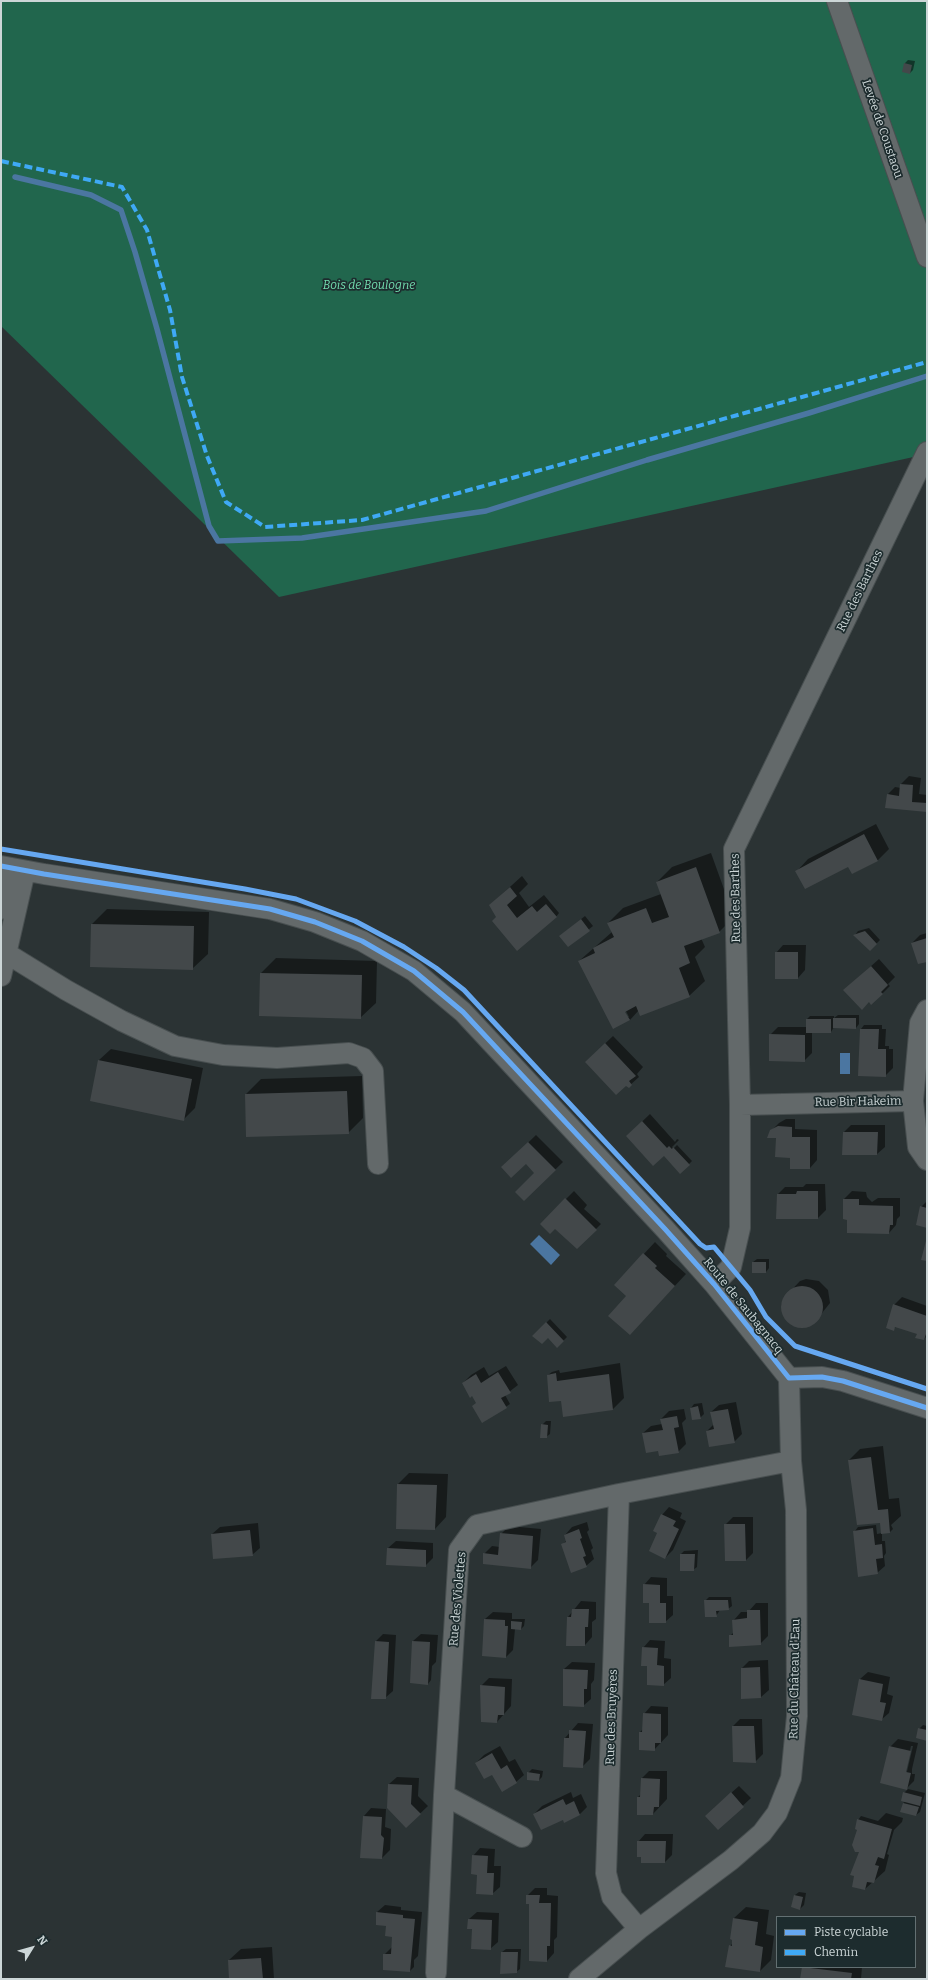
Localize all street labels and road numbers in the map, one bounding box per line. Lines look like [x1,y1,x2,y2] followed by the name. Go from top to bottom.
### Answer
[858,78,906,180] street label: Levée de Coustaou
[834,548,886,634] street label: Rue des Barthes
[728,853,744,943] street label: Rue des Barthes
[814,1094,902,1110] street label: Rue Bir Hakeim
[700,1255,786,1357] street label: Route de Saubagnacq
[447,1551,469,1647] street label: Rue des Violettes
[787,1619,803,1739] street label: Rue du Château d'Eau
[603,1669,621,1765] street label: Rue des Bruyères

